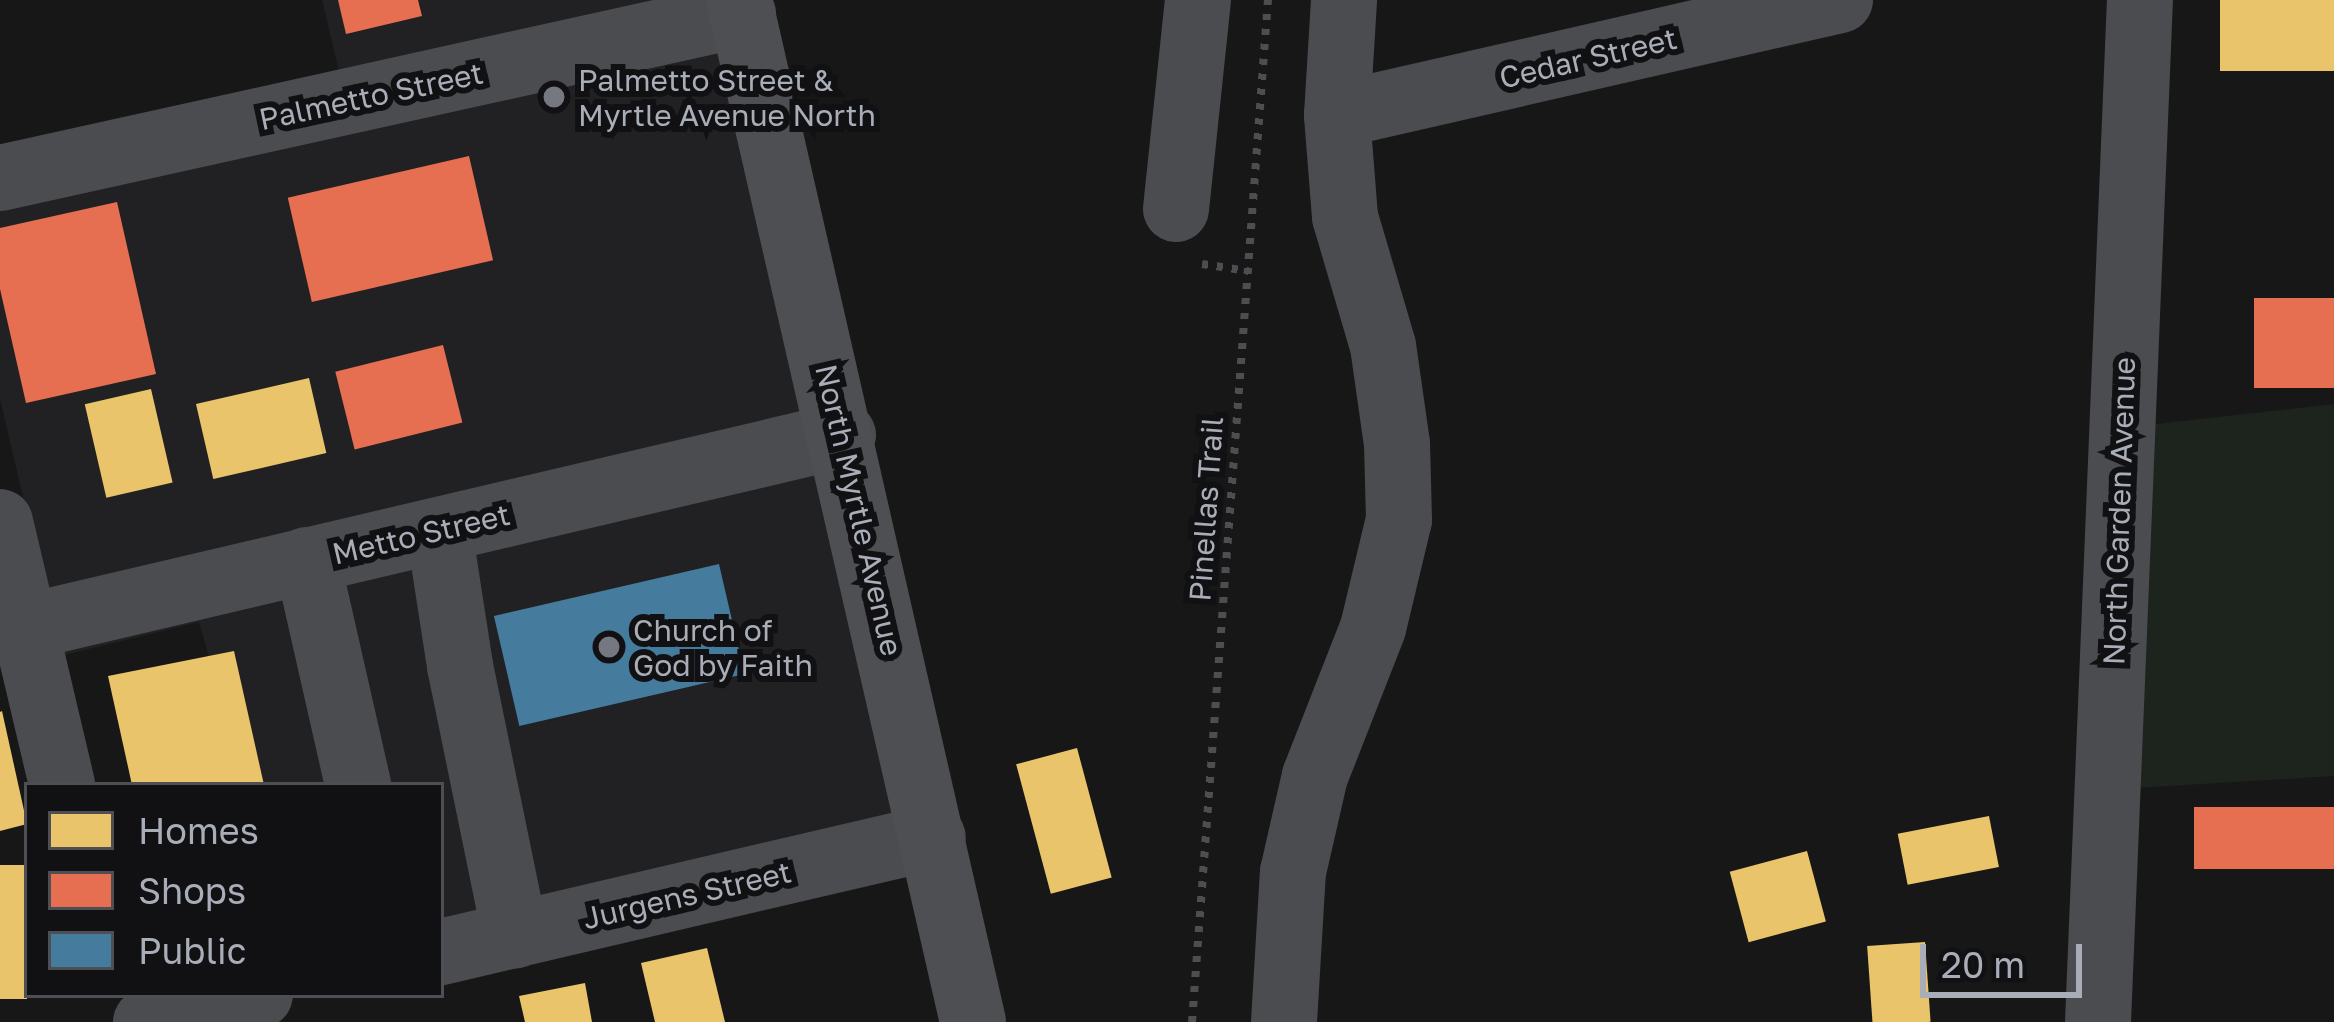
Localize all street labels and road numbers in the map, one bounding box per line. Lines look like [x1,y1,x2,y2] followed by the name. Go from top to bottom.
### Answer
[1496,20,1680,96] street label: Cedar Street
[256,55,486,137] street label: Palmetto Street
[2096,356,2142,666] street label: North Garden Avenue
[808,361,910,659] street label: North Myrtle Avenue
[1182,415,1230,603] street label: Pinellas Trail
[329,496,513,572] street label: Metto Street
[579,854,795,936] street label: Jurgens Street

